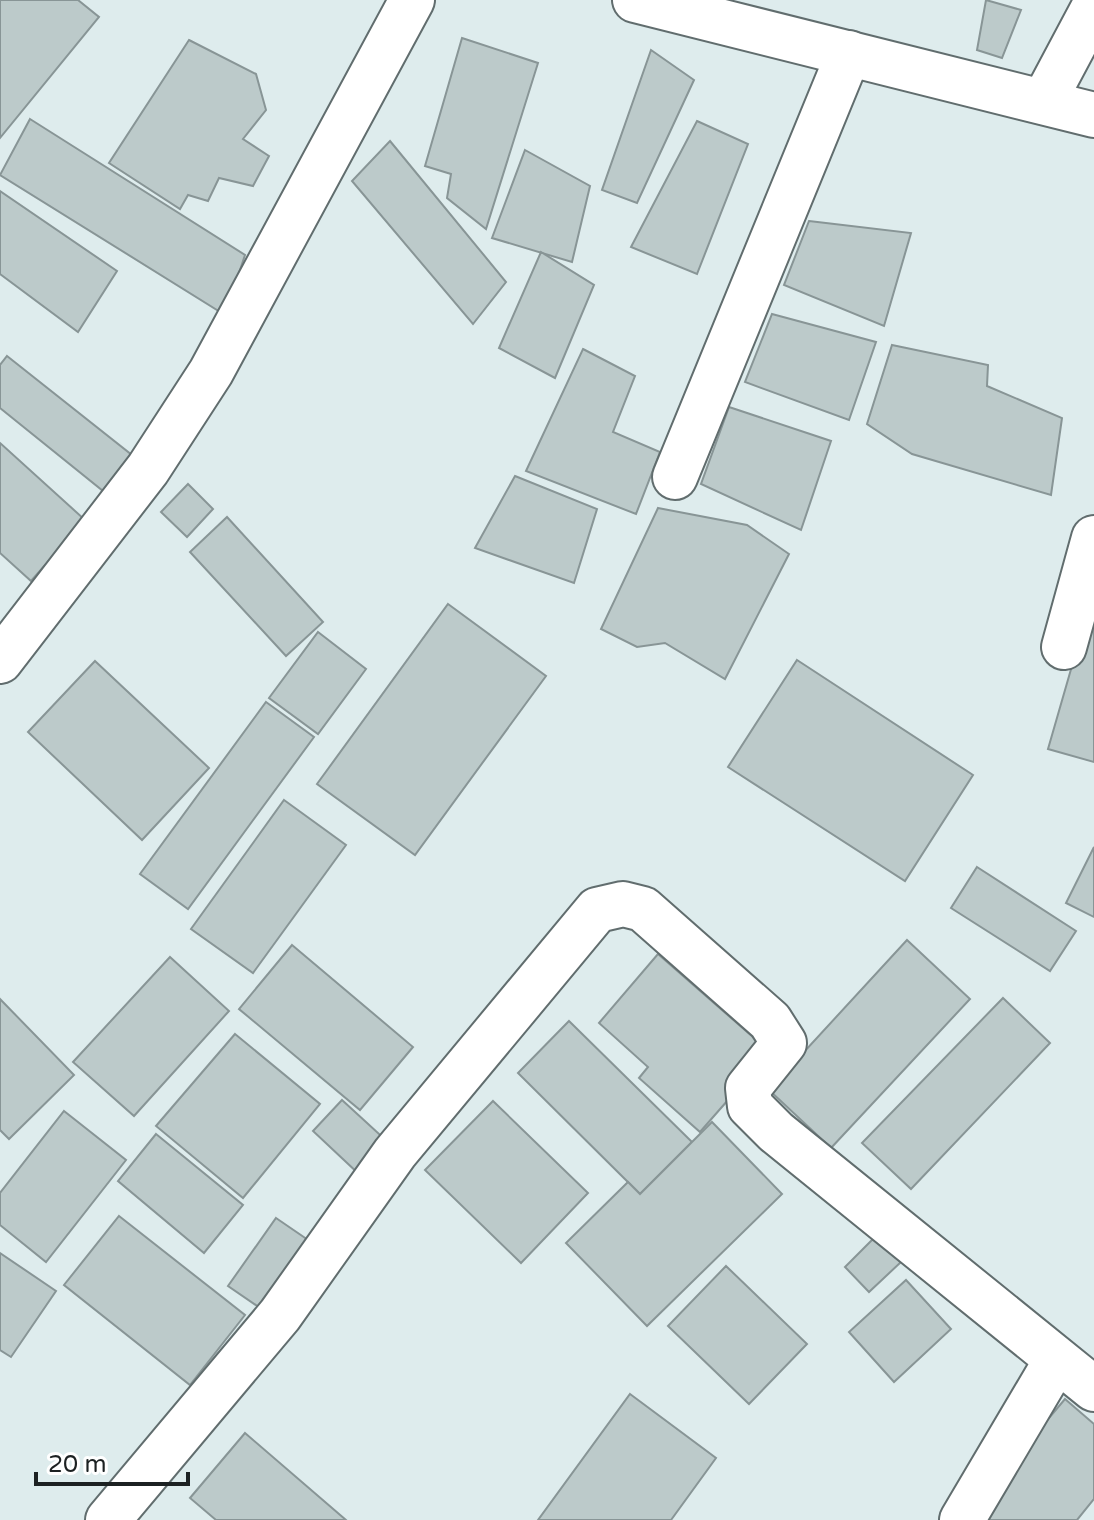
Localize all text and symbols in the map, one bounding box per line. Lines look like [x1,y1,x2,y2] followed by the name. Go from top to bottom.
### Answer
[36,1436,188,1486] scale bar
[48,1450,106,1479] text: 20 m

